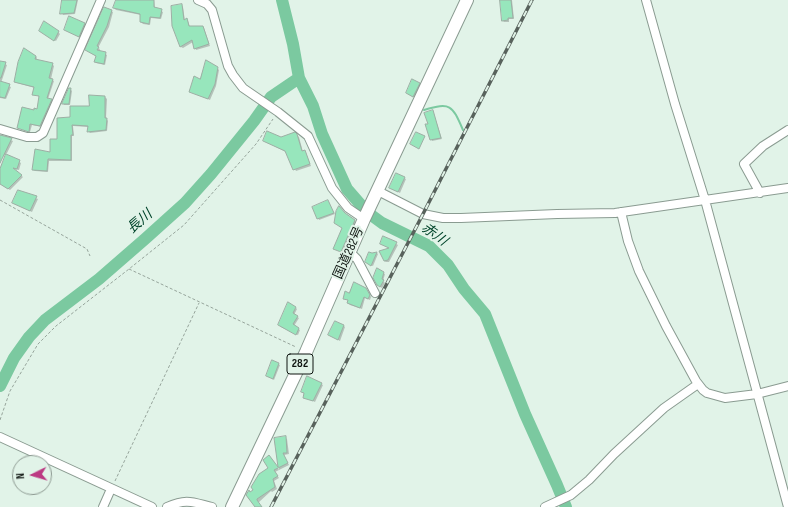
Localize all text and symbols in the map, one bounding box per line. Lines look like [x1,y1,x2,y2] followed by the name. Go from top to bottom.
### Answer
[124,206,156,238] water label: 長川
[418,220,450,250] water label: 赤川
[331,224,367,282] street label: 国道282号
[287,354,313,374] road number: 282
[12,455,52,495] north arrow
[14,473,27,479] text: N

